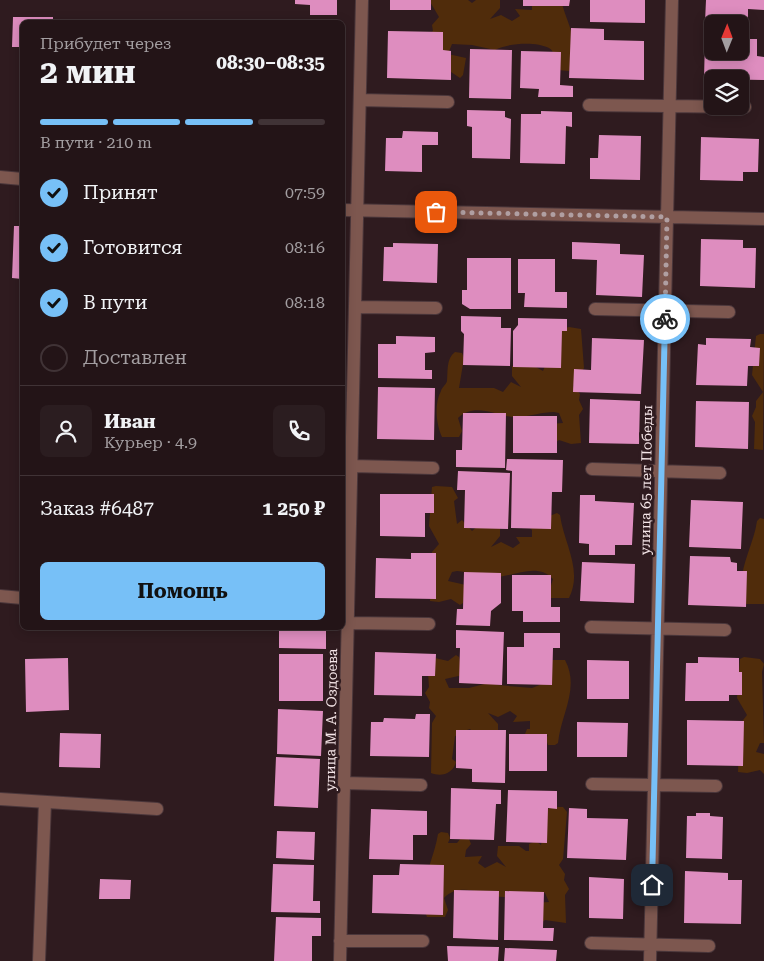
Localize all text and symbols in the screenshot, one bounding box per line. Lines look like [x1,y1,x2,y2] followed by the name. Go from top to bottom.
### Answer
[704,15,749,60] north arrow
[704,15,749,115] map controls
[40,34,171,53] text: Прибудет через
[216,51,325,74] text: 08:30–08:35
[40,53,136,91] text: 2 мин
[704,70,749,115] button: layers
[40,133,152,152] text: В пути · 210 m
[40,179,68,207] icon: check
[83,181,158,204] text: Принят
[285,183,325,202] text: 07:59
[415,191,457,233] pin
[422,198,450,226] icon: bag
[40,234,68,262] icon: check
[83,236,182,259] text: Готовится
[285,238,325,257] text: 08:16
[40,289,68,317] icon: check
[83,291,147,314] text: В пути
[285,293,325,312] text: 08:18
[640,294,690,344] courier
[651,305,679,333] icon: bike
[83,346,187,369] text: Доставлен
[40,405,92,457] button: person
[273,405,325,457] button: phone
[637,405,655,555] street label: улица 65 лет Победы
[104,410,156,433] text: Иван
[104,433,197,452] text: Курьер · 4.9
[40,497,154,520] text: Заказ #6487
[262,497,325,520] text: 1 250 ₽
[40,562,325,620] button: Помощь
[322,648,340,792] street label: улица М. А. Оздоева
[631,864,673,906] pin
[638,871,666,899] icon: home

